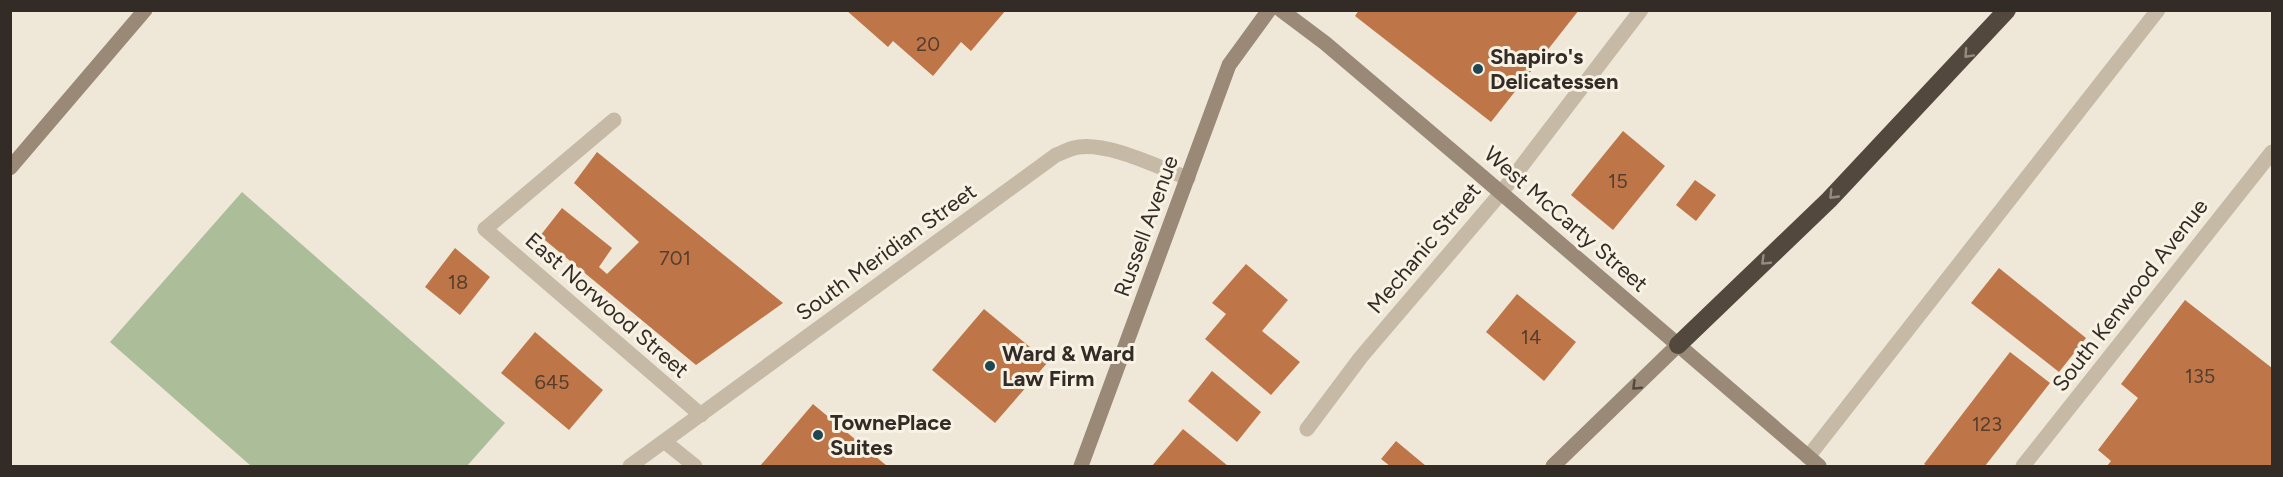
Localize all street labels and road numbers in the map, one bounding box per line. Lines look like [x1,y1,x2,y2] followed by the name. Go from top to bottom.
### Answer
[1479,141,1653,297] street label: West McCarty Street
[1108,152,1184,300] street label: Russell Avenue
[1361,177,1487,319] street label: Mechanic Street
[791,178,981,326] street label: South Meridian Street
[2046,193,2214,397] street label: South Kenwood Avenue
[520,227,694,383] street label: East Norwood Street

